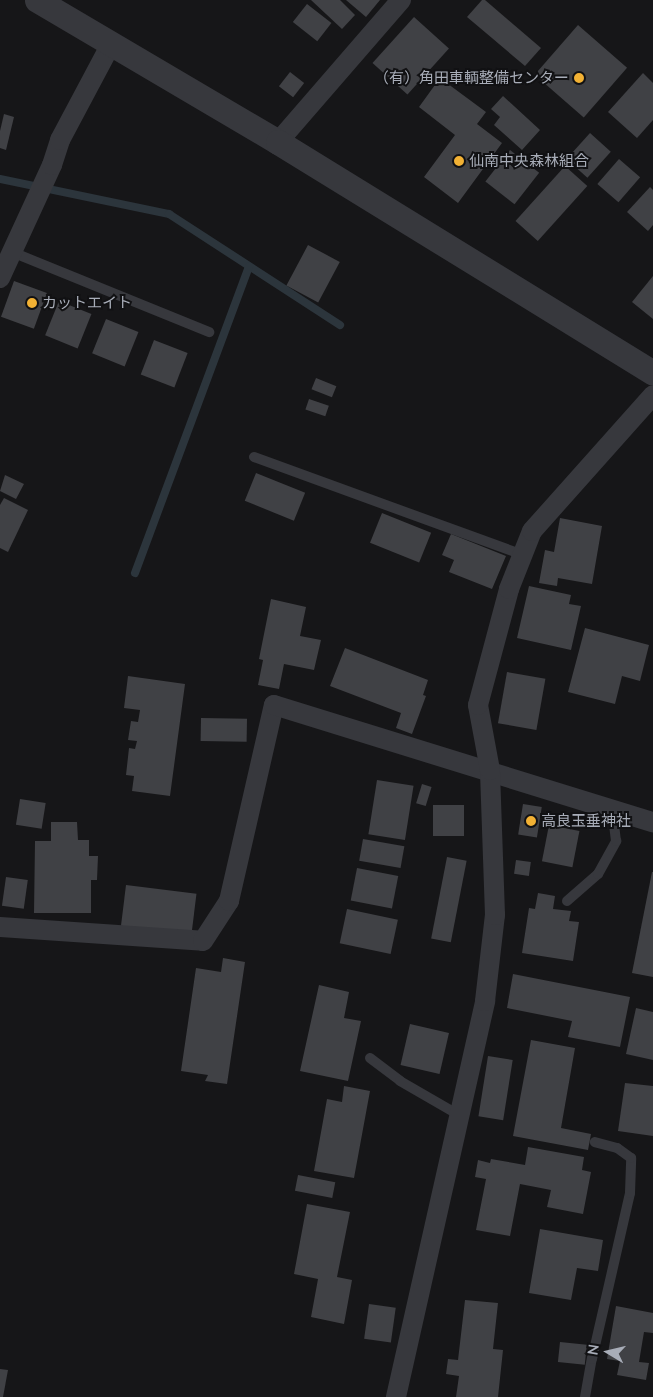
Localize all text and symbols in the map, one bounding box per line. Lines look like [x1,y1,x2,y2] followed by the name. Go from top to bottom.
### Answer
[374,69,569,87] place label: （有）角田車輌整備センター
[573,72,585,84] marker: （有）角田車輌整備センター
[469,152,589,170] place label: 仙南中央森林組合
[453,155,465,167] marker: 仙南中央森林組合
[42,294,132,312] place label: カットエイト
[26,297,38,309] marker: カットエイト
[541,812,631,830] place label: 高良玉垂神社
[525,815,537,827] marker: 高良玉垂神社
[583,1327,633,1377] north arrow
[583,1343,602,1356] text: N

